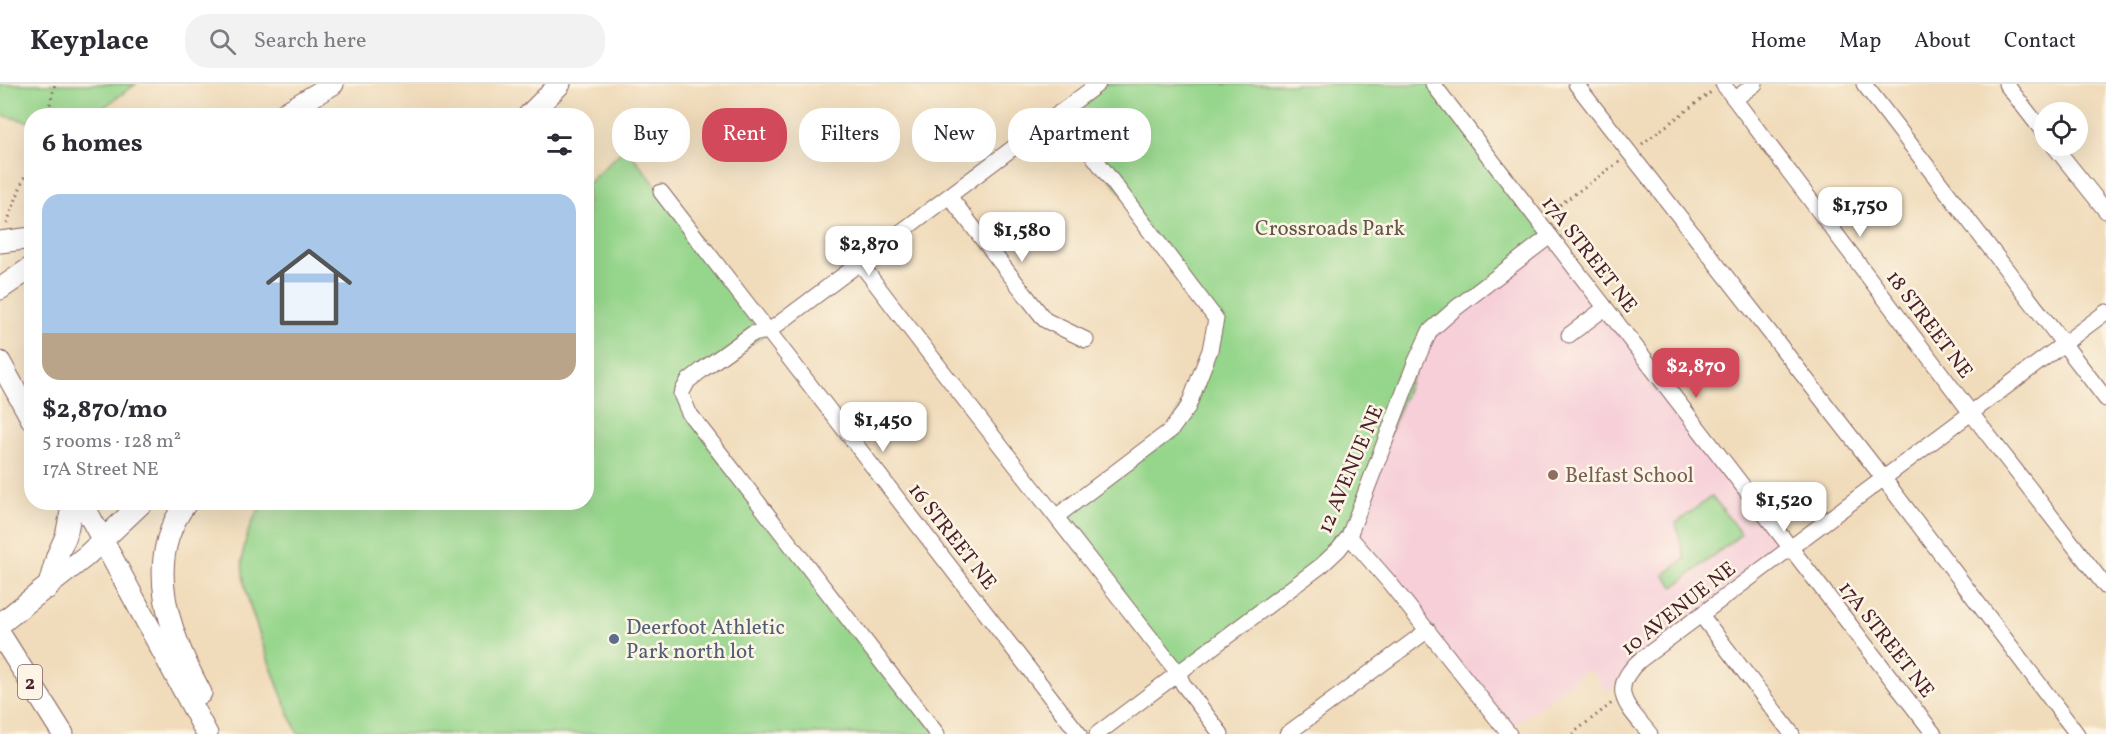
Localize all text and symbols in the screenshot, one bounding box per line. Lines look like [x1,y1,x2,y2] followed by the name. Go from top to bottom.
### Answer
[185,14,605,68] search box
[30,22,149,61] text: Keyplace
[206,25,239,58] icon: search
[254,26,366,57] text: Search here
[1751,27,1806,56] text: Home
[1839,27,1881,56] text: Map
[1914,27,1971,56] text: About
[2004,27,2076,56] text: Contact
[2034,102,2088,156] map controls
[2034,102,2088,156] button: locate
[612,108,690,162] chip: Buy
[702,108,787,162] chip: Rent
[799,108,900,162] chip: Filters
[912,108,996,162] chip: New
[1008,108,1151,162] chip: Apartment
[42,126,143,162] text: 6 homes
[543,128,576,161] icon: filters
[1811,187,1909,238] pin: $1,750
[1534,190,1644,319] street label: 17A STREET NE
[1832,192,1888,220] text: $1,750
[973,212,1071,263] pin: $1,580
[1255,215,1406,244] park label: Crossroads Park
[993,217,1051,245] text: $1,580
[820,226,918,277] pin: $2,870
[839,231,899,259] text: $2,870
[255,233,363,341] icon: home
[1878,265,1979,385] street label: 18 STREET NE
[1647,348,1745,399] pin: $2,870
[1666,353,1726,381] text: $2,870
[42,392,167,428] text: $2,870/mo
[1311,401,1392,538] street label: 12 AVENUE NE
[834,402,932,453] pin: $1,450
[854,407,912,435] text: $1,450
[42,428,181,456] text: 5 rooms · 128 m²
[42,456,159,484] text: 17A Street NE
[1565,462,1694,491] place label: Belfast School
[1546,468,1560,482] marker: Belfast School
[901,477,1003,597] street label: 16 STREET NE
[1735,482,1833,533] pin: $1,520
[1755,487,1813,515] text: $1,520
[1615,555,1742,663] street label: 10 AVENUE NE
[1831,575,1941,704] street label: 17A STREET NE
[626,614,785,667] place label: Deerfoot Athletic Park north lot
[607,632,621,646] marker: Deerfoot Athletic Park north lot
[18,665,42,699] road number: 2

